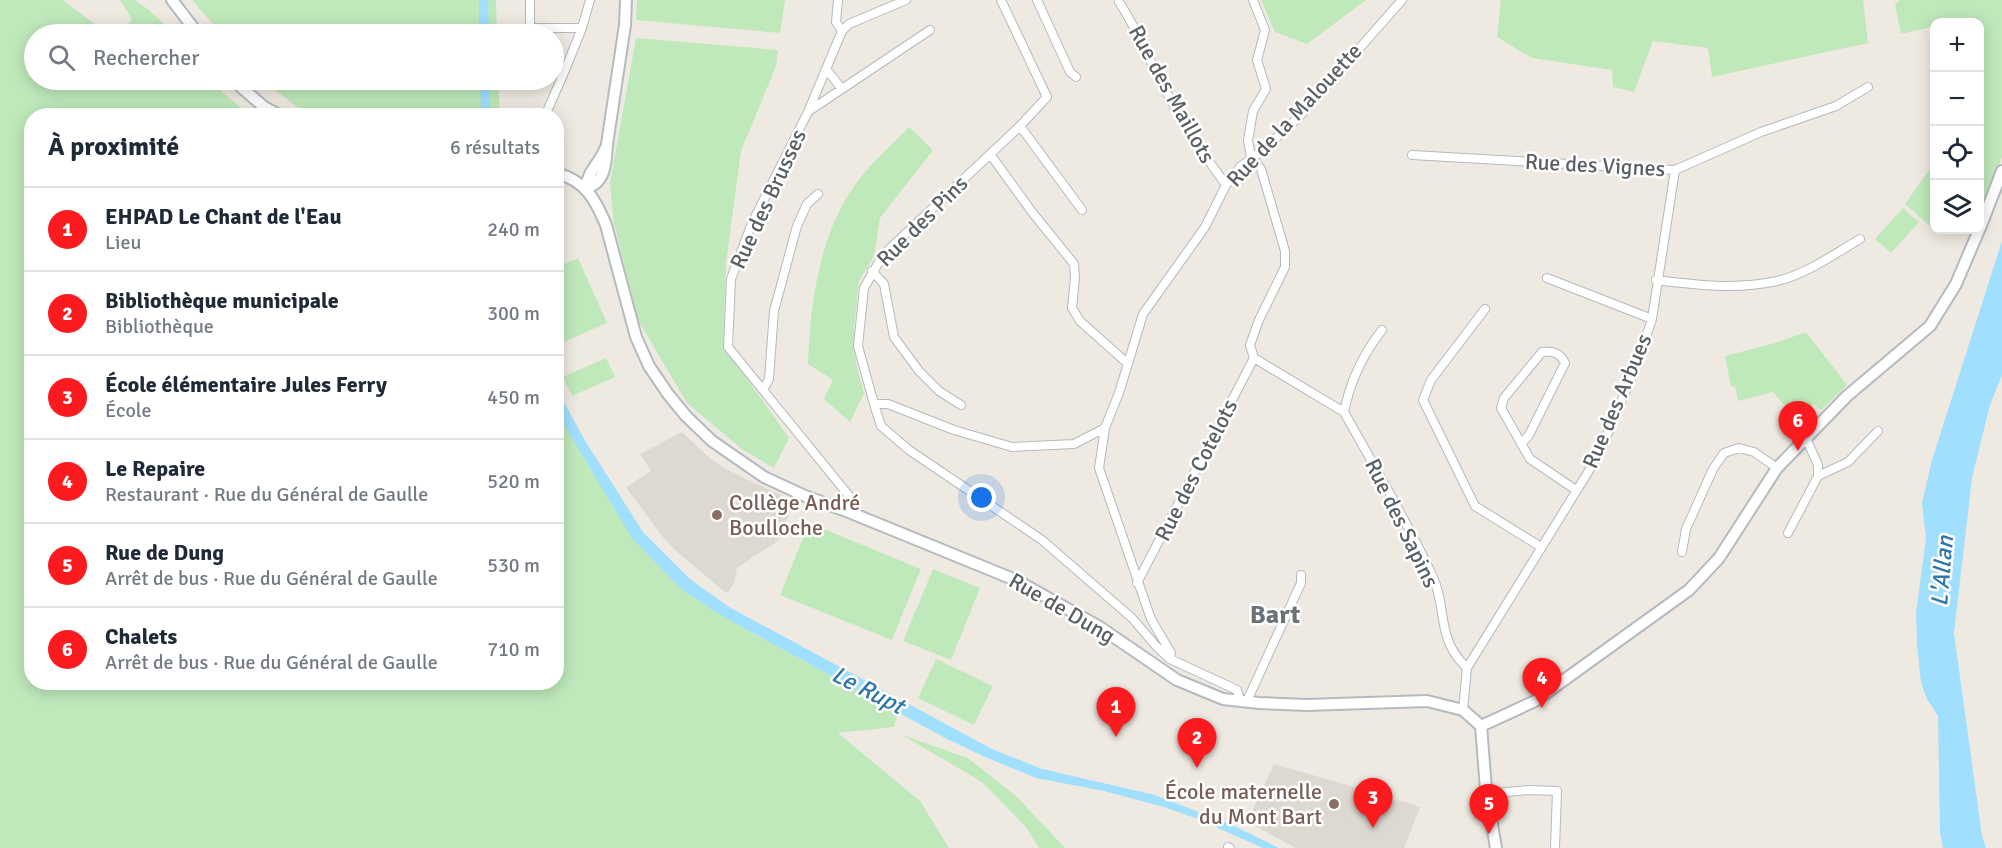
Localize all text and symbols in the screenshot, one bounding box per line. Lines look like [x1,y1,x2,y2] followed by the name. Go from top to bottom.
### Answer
[1930,18,1984,234] map controls
[1930,18,1984,72] button: +
[1123,20,1221,168] street label: Rue des Maillots
[24,24,564,90] search box
[1221,38,1367,192] street label: Rue de la Malouette
[45,41,78,74] icon: search
[93,44,199,71] text: Rechercher
[1930,72,1984,126] button: −
[724,125,812,273] street label: Rue des Brusses
[1930,126,1984,180] button: locate
[48,131,179,163] text: À proximité
[450,135,540,160] text: 6 résultats
[1524,148,1666,182] street label: Rue des Vignes
[871,170,973,272] street label: Rue des Pins
[1930,180,1984,234] button: layers
[105,203,341,230] text: EHPAD Le Chant de l'Eau
[62,217,73,242] text: 1
[487,217,540,242] text: 240 m
[105,230,141,255] text: Lieu
[105,287,339,314] text: Bibliothèque municipale
[62,301,73,326] text: 2
[487,301,540,326] text: 300 m
[105,314,214,339] text: Bibliothèque
[1577,330,1657,472] street label: Rue des Arbues
[105,371,387,398] text: École élémentaire Jules Ferry
[62,385,73,410] text: 3
[487,385,540,410] text: 450 m
[1149,395,1243,545] street label: Rue des Cotelots
[105,398,152,423] text: École
[1778,402,1818,451] pin: 6
[1359,454,1445,592] street label: Rue des Sapins
[105,455,205,482] text: Le Repaire
[62,469,73,494] text: 4
[487,469,540,494] text: 520 m
[105,482,428,507] text: Restaurant · Rue du Général de Gaulle
[967,483,996,512] your location
[729,489,860,541] place label: Collège André Boulloche
[710,508,724,522] marker: Collège André Boulloche
[1924,534,1960,608] water label: L'Allan
[105,539,224,566] text: Rue de Dung
[62,553,73,578] text: 5
[487,553,540,578] text: 530 m
[105,566,438,591] text: Arrêt de bus · Rue du Général de Gaulle
[1004,567,1120,649] street label: Rue de Dung
[1250,599,1300,631] district label: Bart
[105,623,177,650] text: Chalets
[62,637,73,662] text: 6
[487,637,540,662] text: 710 m
[105,650,438,675] text: Arrêt de bus · Rue du Général de Gaulle
[1522,658,1562,708] pin: 4
[827,659,912,722] water label: Le Rupt
[1096,688,1136,737] pin: 1
[1178,718,1216,768] pin: 2
[1164,778,1322,830] place label: École maternelle du Mont Bart
[1354,778,1392,828] pin: 3
[1470,784,1508,834] pin: 5
[1327,797,1341,811] marker: École maternelle du Mont Bart

